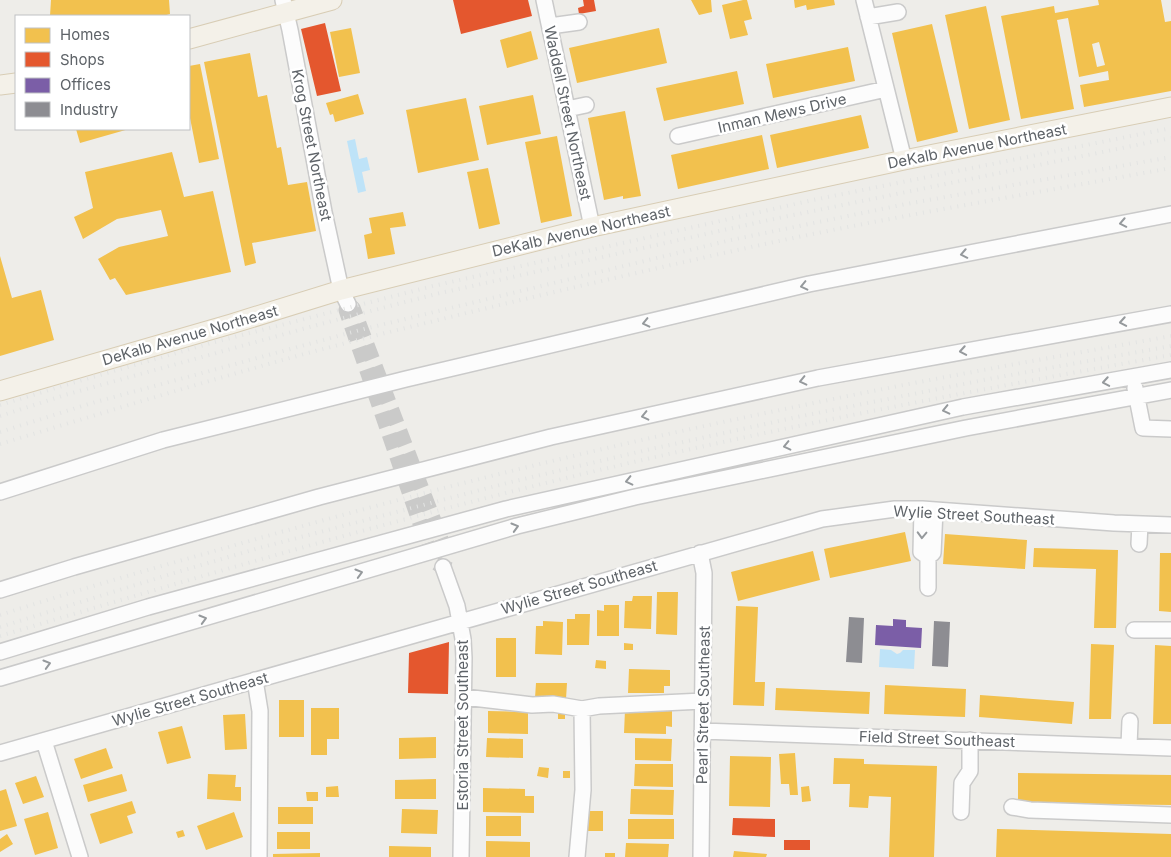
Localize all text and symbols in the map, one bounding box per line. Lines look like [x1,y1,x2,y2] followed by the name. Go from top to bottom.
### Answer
[15,15,190,130] legend
[540,24,596,202] street label: Waddell Street Northeast
[60,25,110,44] text: Homes
[60,50,105,69] text: Shops
[288,67,336,223] street label: Krog Street Northeast
[60,75,111,94] text: Offices
[716,89,848,137] street label: Inman Mews Drive
[60,100,119,119] text: Industry
[886,119,1068,173] street label: DeKalb Avenue Northeast
[490,201,672,261] street label: DeKalb Avenue Northeast
[1119,218,1128,228] one-way arrow
[959,249,968,259] one-way arrow
[800,280,809,291] one-way arrow
[100,301,280,369] street label: DeKalb Avenue Northeast
[641,317,650,328] one-way arrow
[1119,317,1127,327] one-way arrow
[959,346,968,356] one-way arrow
[799,375,808,386] one-way arrow
[1101,376,1110,386] one-way arrow
[941,404,950,415] one-way arrow
[640,410,649,421] one-way arrow
[783,440,792,451] one-way arrow
[624,475,633,486] one-way arrow
[893,501,1055,529] street label: Wylie Street Southeast
[510,523,518,533] one-way arrow
[916,531,927,539] one-way arrow
[499,556,659,618] street label: Wylie Street Southeast
[354,568,362,578] one-way arrow
[198,614,206,624] one-way arrow
[692,626,714,784] street label: Pearl Street Southeast
[453,640,472,810] street label: Estoria Street Southeast
[42,660,50,670] one-way arrow
[110,668,270,730] street label: Wylie Street Southeast
[859,727,1015,751] street label: Field Street Southeast

